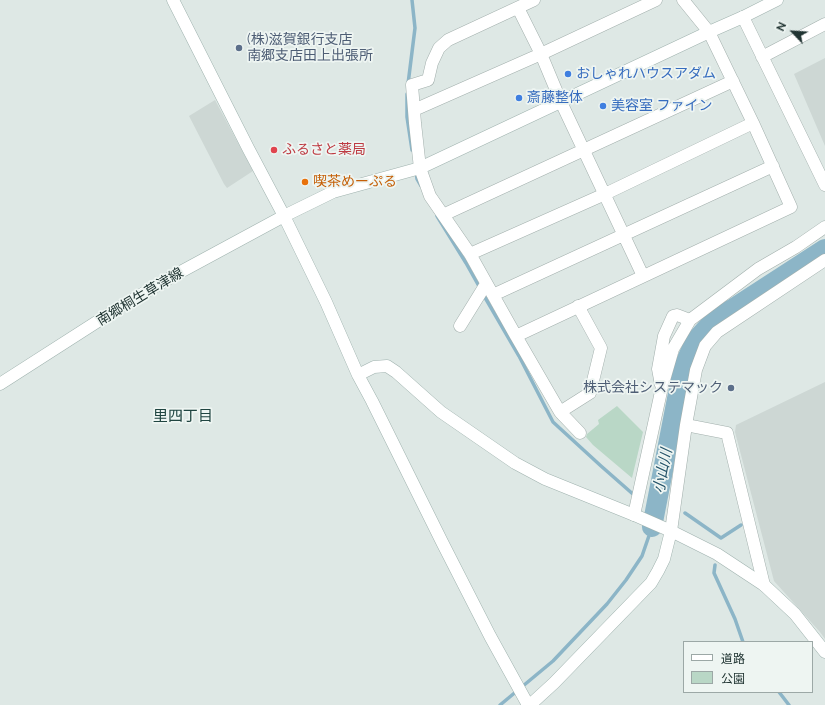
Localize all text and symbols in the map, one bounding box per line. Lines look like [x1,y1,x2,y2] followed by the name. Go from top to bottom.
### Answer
[773,12,813,52] north arrow
[774,20,789,33] text: N
[247,32,373,64] place label: (株)滋賀銀行支店 南郷支店田上出張所
[234,43,244,53] marker: (株)滋賀銀行支店 南郷支店田上出張所
[576,66,716,82] place label: おしゃれハウスアダム
[563,69,573,79] marker: おしゃれハウスアダム
[527,90,583,106] place label: 斎藤整体
[514,93,524,103] marker: 斎藤整体
[611,98,713,114] place label: 美容室 ファイン
[598,101,608,111] marker: 美容室 ファイン
[282,142,366,158] place label: ふるさと薬局
[269,145,279,155] marker: ふるさと薬局
[313,174,397,190] place label: 喫茶めーぷる
[300,177,310,187] marker: 喫茶めーぷる
[94,265,186,329] street label: 南郷桐生草津線
[583,380,723,396] place label: 株式会社システマック
[726,383,736,393] marker: 株式会社システマック
[153,407,213,425] district label: 里四丁目
[650,447,676,495] water label: 小山川
[683,641,813,693] legend
[721,652,745,666] text: 道路
[721,672,745,686] text: 公園

